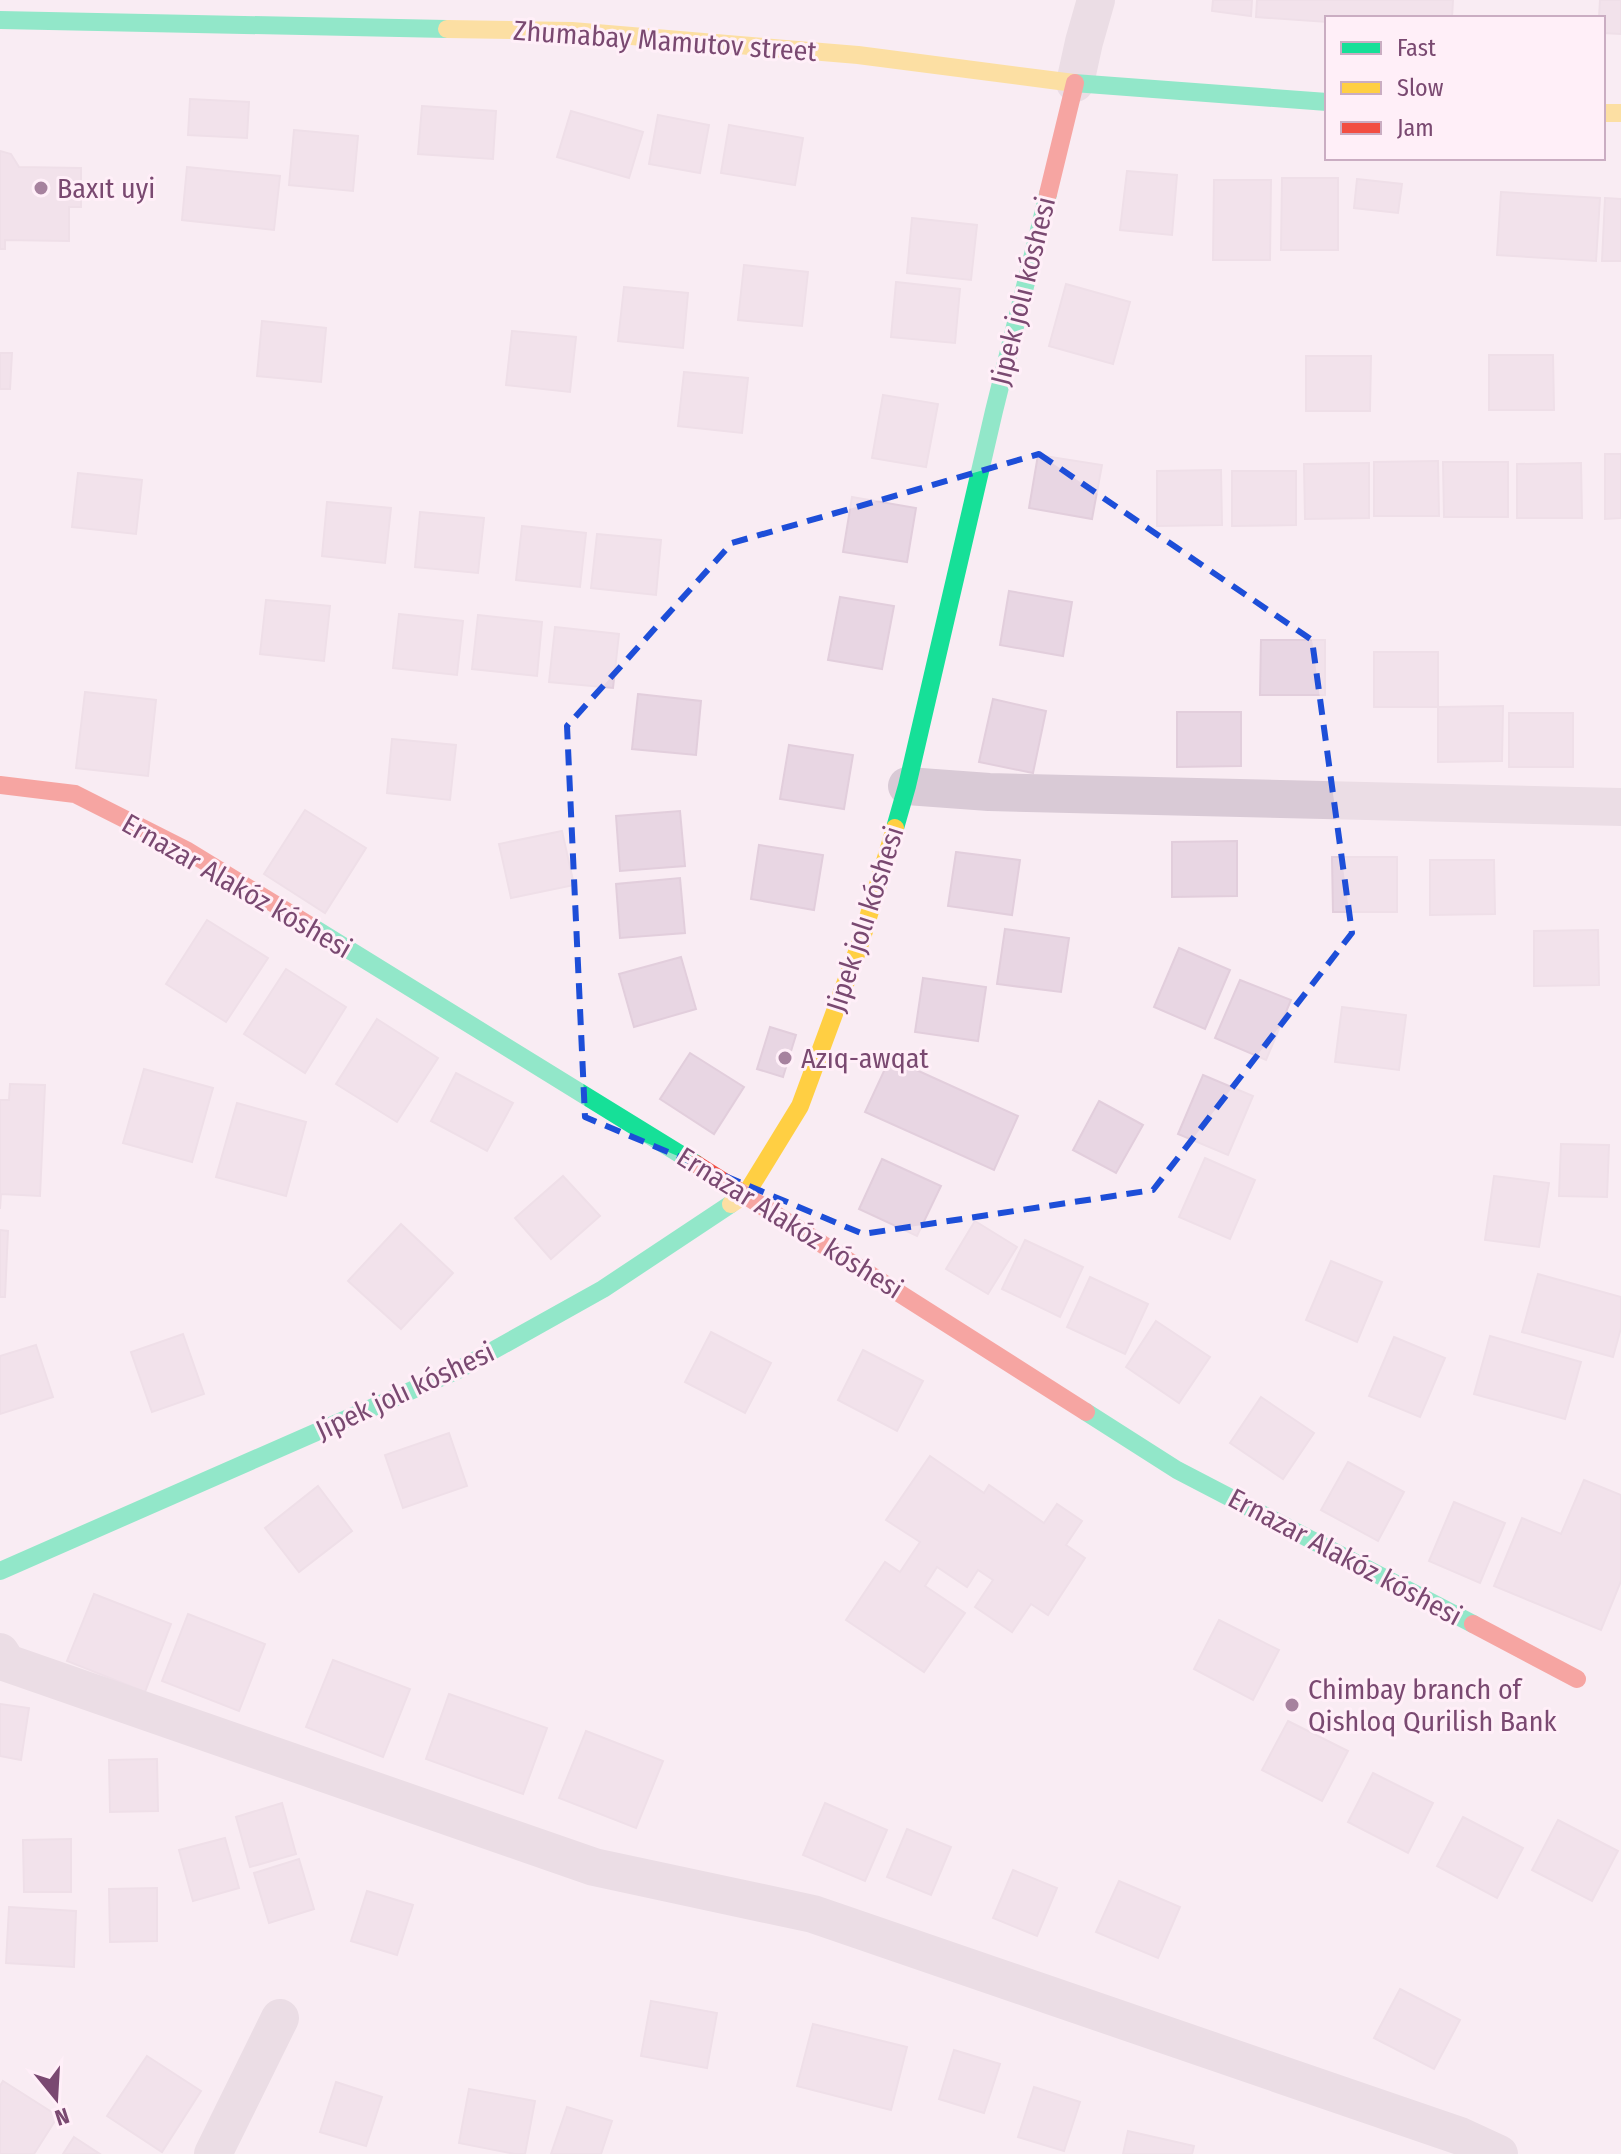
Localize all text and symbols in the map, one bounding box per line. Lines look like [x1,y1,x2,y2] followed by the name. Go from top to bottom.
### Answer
[512,14,819,68] street label: Zhumabay Mamutov street
[1325,16,1605,160] legend
[1397,34,1436,62] text: Fast
[1397,74,1444,102] text: Slow
[1397,114,1434,142] text: Jam
[57,172,155,205] place label: Baxıt uyi
[32,179,50,197] marker: Baxıt uyi
[984,193,1062,389] street label: Jipek jolı kóshesi
[116,807,358,965] street label: Ernazar Alakóz kóshesi
[819,822,911,1016] street label: Jipek jolı kóshesi
[801,1042,929,1075] place label: Azıq-awqat
[776,1049,794,1067] marker: Azıq-awqat
[671,1140,909,1306] street label: Ernazar Alakóz kóshesi
[311,1335,499,1447] street label: Jipek jolı kóshesi
[1223,1481,1467,1633] street label: Ernazar Alakóz kóshesi
[1308,1673,1558,1738] place label: Chimbay branch of Qishloq Qurilish Bank
[1283,1696,1301,1714] marker: Chimbay branch of Qishloq Qurilish Bank
[16,2058,96,2138] north arrow
[52,2102,72,2131] text: N

